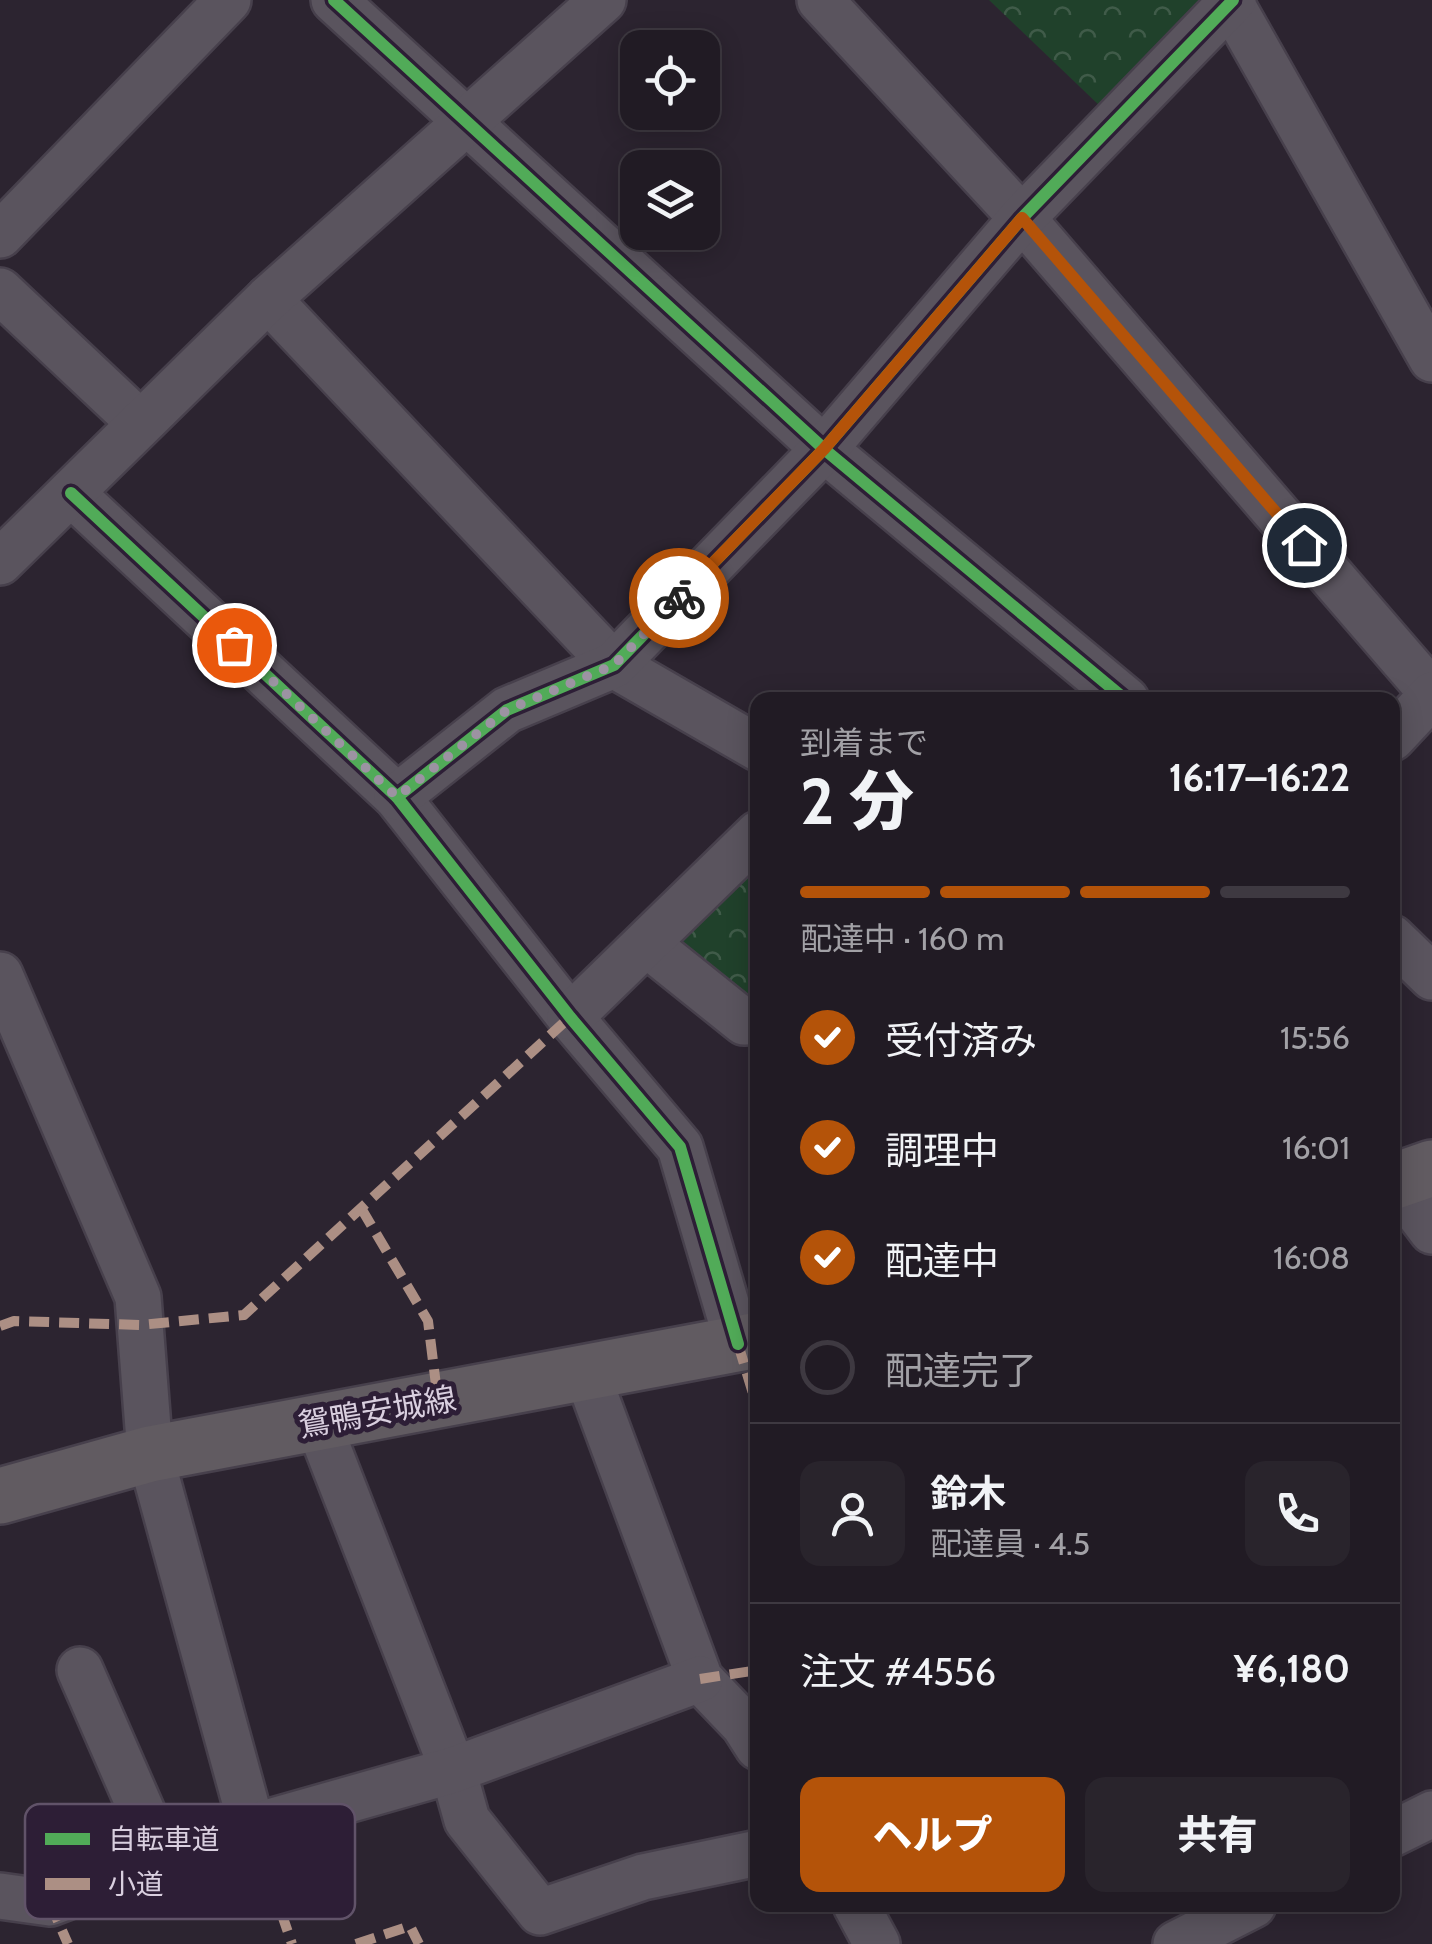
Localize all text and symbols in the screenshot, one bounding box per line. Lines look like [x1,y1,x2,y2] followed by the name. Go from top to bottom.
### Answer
[620,30,720,250] map controls
[620,30,720,130] button: locate
[620,150,720,250] button: layers
[1262,503,1347,588] pin
[1277,518,1332,573] icon: home
[629,548,729,648] courier
[652,571,707,626] icon: bike
[192,603,277,688] pin
[207,618,262,673] icon: bag
[800,723,928,762] text: 到着まで
[1169,754,1350,801] text: 16:17–16:22
[800,761,914,840] text: 2 分
[800,919,1004,958] text: 配達中 · 160 m
[800,1010,855,1065] icon: check
[885,1017,1037,1064] text: 受付済み
[1280,1018,1350,1057] text: 15:56
[800,1120,855,1175] icon: check
[885,1127,999,1174] text: 調理中
[1282,1128,1350,1167] text: 16:01
[800,1230,855,1285] icon: check
[885,1237,999,1284] text: 配達中
[1273,1238,1350,1277] text: 16:08
[885,1347,1037,1394] text: 配達完了
[295,1378,459,1445] street label: 鴛鴨安城線
[800,1461,905,1566] button: person
[1245,1461,1350,1566] button: phone
[930,1470,1006,1517] text: 鈴木
[930,1524,1090,1563] text: 配達員 · 4.5
[1234,1645,1350,1692] text: ¥6,180
[800,1648,996,1695] text: 注文 #4556
[800,1777,1065,1892] button: ヘルプ
[1085,1777,1350,1892] button: 共有
[25,1804,355,1919] legend
[108,1822,220,1856] text: 自転車道
[108,1867,164,1901] text: 小道

